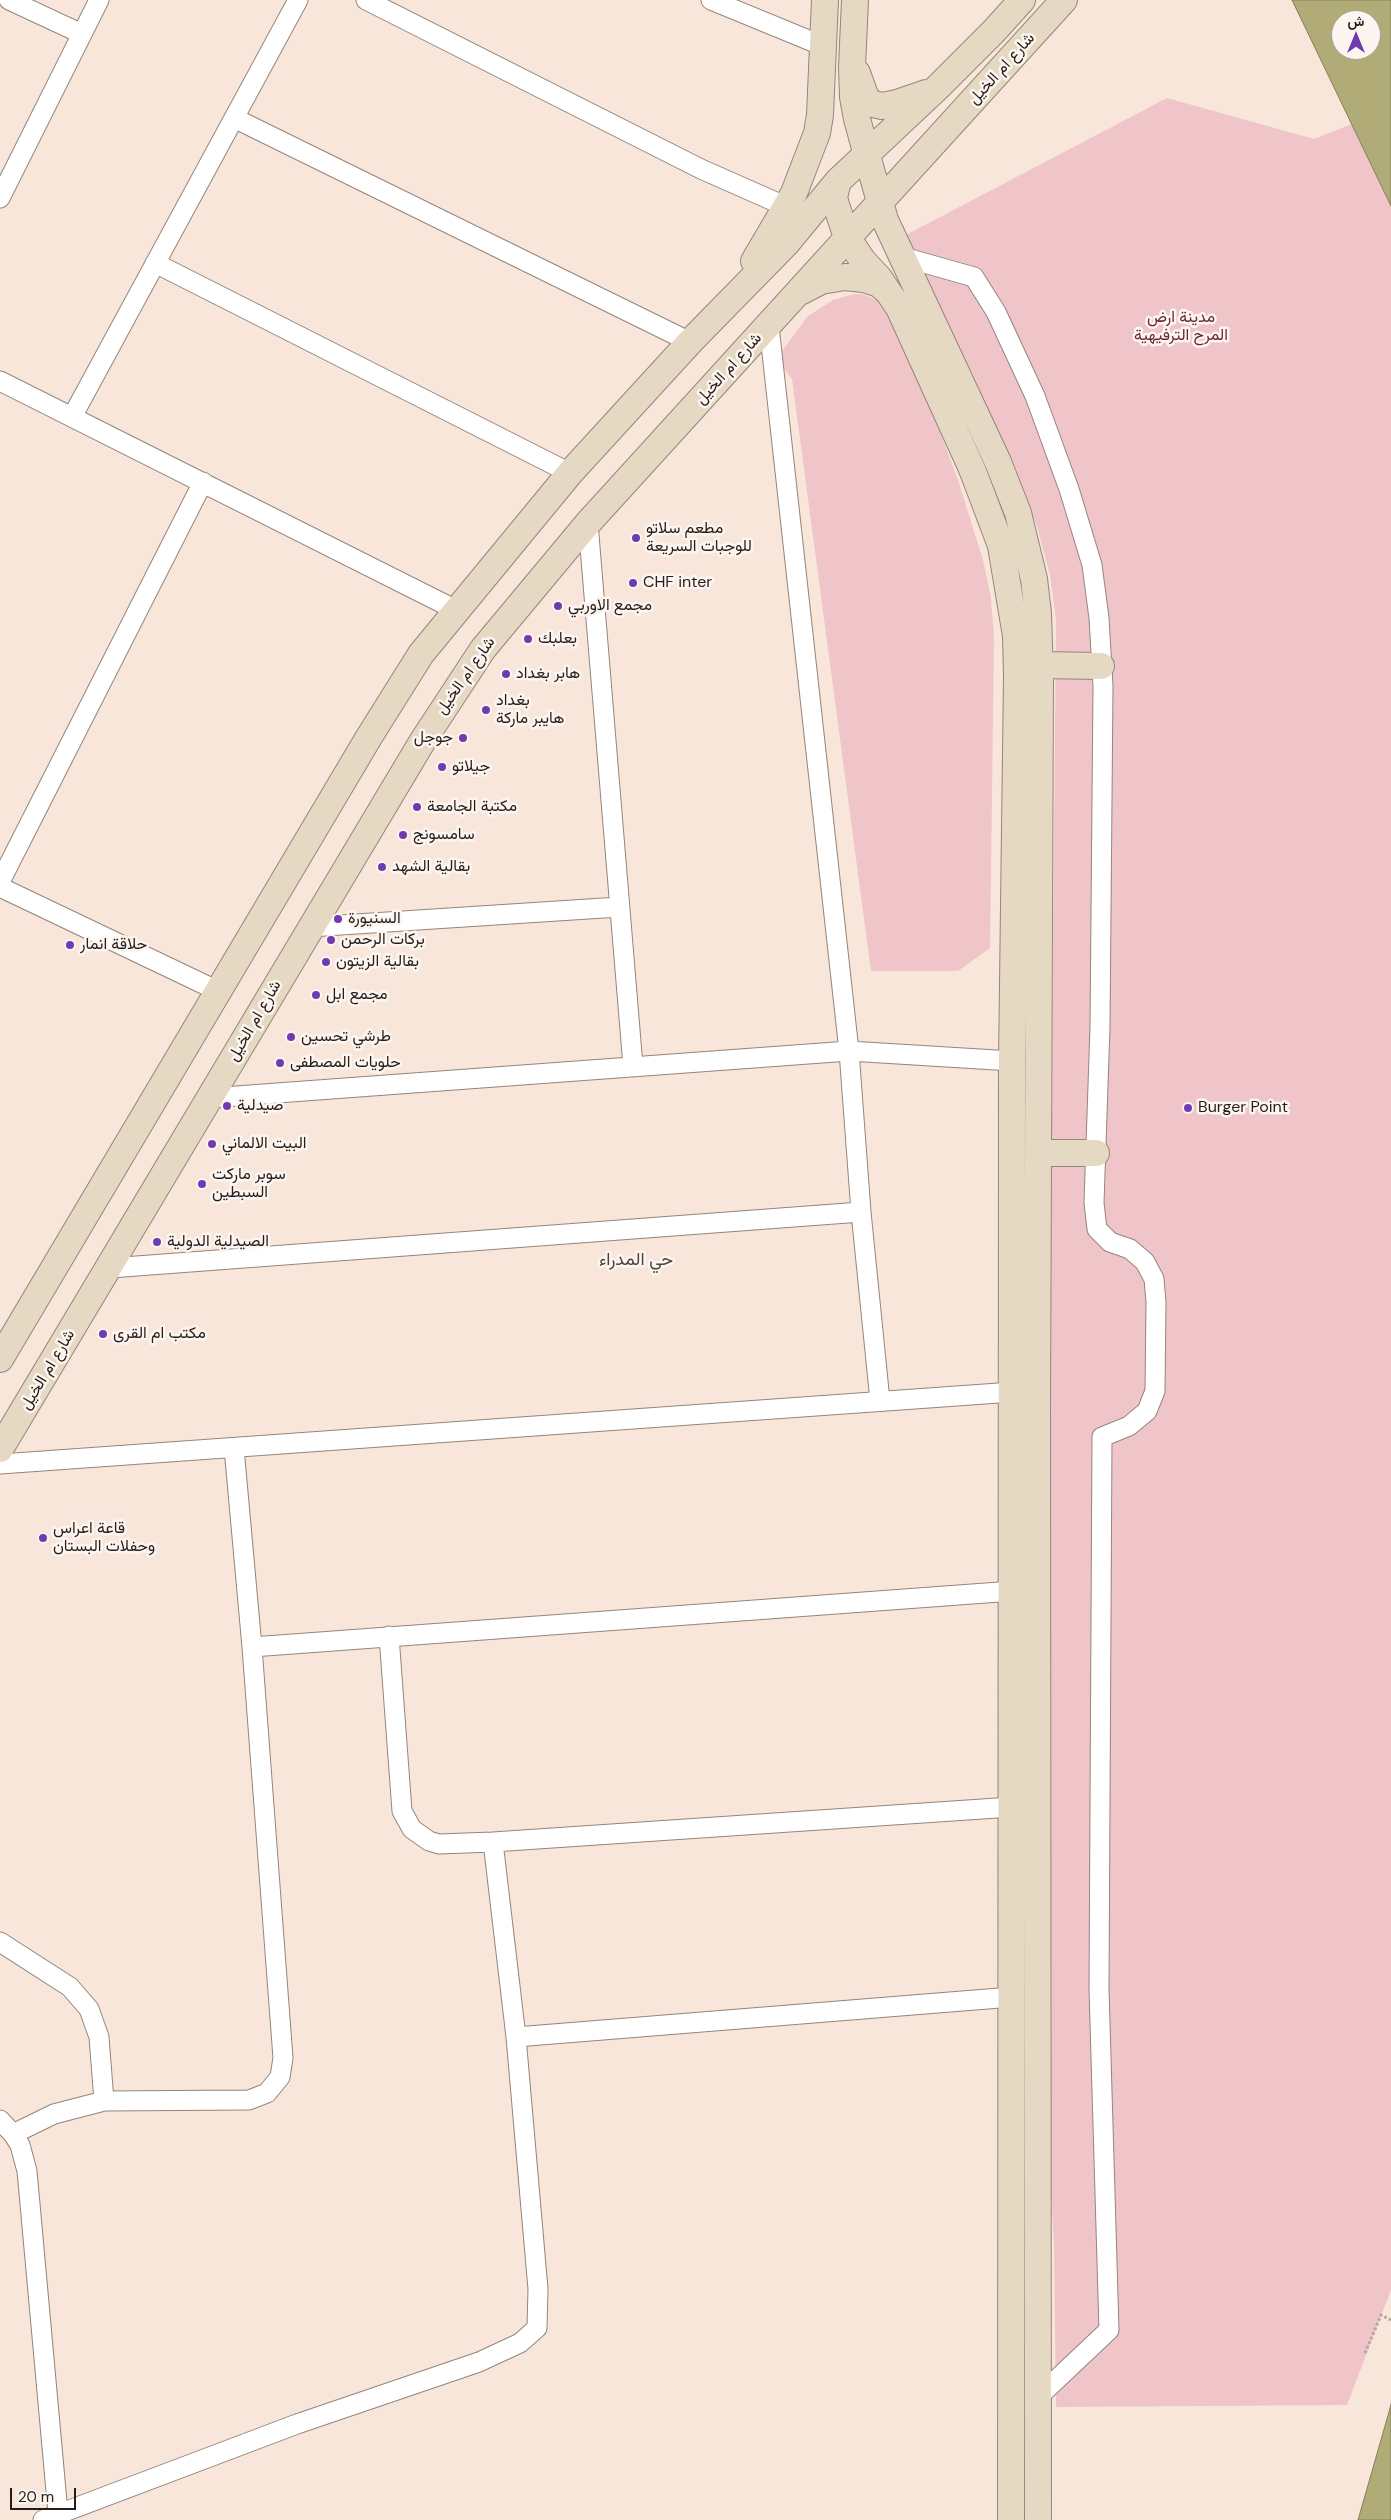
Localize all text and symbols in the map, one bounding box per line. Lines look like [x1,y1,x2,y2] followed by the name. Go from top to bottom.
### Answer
[1331,10,1381,60] north arrow
[1348,12,1364,30] text: ش
[965,29,1039,109] street label: شارع ام الخيل
[1134,308,1228,346] park label: مدينة ارض المرح الترفيهية
[692,329,766,409] street label: شارع ام الخيل
[646,519,752,557] place label: مطعم سلاتو للوجبات السريعة
[630,532,642,544] marker: مطعم سلاتو للوجبات السريعة
[643,573,712,593] place label: CHF inter
[627,577,639,589] marker: CHF inter
[568,596,652,616] place label: مجمع الاوربي
[552,600,564,612] marker: مجمع الاوربي
[538,629,577,649] place label: بعلبك
[522,633,534,645] marker: بعلبك
[432,634,500,718] street label: شارع ام الخيل
[516,664,580,684] place label: هابر بغداد
[500,668,512,680] marker: هابر بغداد
[496,691,564,729] place label: بغداد هايبر ماركة
[480,704,492,716] marker: بغداد هايبر ماركة
[414,728,453,748] place label: جوجل
[457,732,469,744] marker: جوجل
[452,757,490,777] place label: جيلاتو
[436,761,448,773] marker: جيلاتو
[427,797,517,817] place label: مكتبة الجامعة
[411,801,423,813] marker: مكتبة الجامعة
[413,825,475,845] place label: سامسونج
[397,829,409,841] marker: سامسونج
[392,857,470,877] place label: بقالية الشهد
[376,861,388,873] marker: بقالية الشهد
[348,909,401,929] place label: السنيورة
[332,913,344,925] marker: السنيورة
[341,930,425,950] place label: بركات الرحمن
[325,934,337,946] marker: بركات الرحمن
[80,935,147,955] place label: حلاقة انمار
[64,939,76,951] marker: حلاقة انمار
[336,952,419,972] place label: بقالية الزيتون
[320,956,332,968] marker: بقالية الزيتون
[224,977,286,1065] street label: شارع ام الخيل
[326,985,388,1005] place label: مجمع ابل
[310,989,322,1001] marker: مجمع ابل
[301,1027,391,1047] place label: طرشي تحسين
[285,1031,297,1043] marker: طرشي تحسين
[290,1053,401,1073] place label: حلويات المصطفى
[274,1057,286,1069] marker: حلويات المصطفى
[237,1096,283,1116] place label: صيدلية
[1198,1098,1288,1118] place label: Burger Point
[221,1100,233,1112] marker: صيدلية
[1182,1102,1194,1114] marker: Burger Point
[222,1134,307,1154] place label: البيت الالماني
[206,1138,218,1150] marker: البيت الالماني
[212,1165,286,1203] place label: سوبر ماركت السبطين
[196,1178,208,1190] marker: سوبر ماركت السبطين
[167,1232,269,1252] place label: الصيدلية الدولية
[151,1236,163,1248] marker: الصيدلية الدولية
[599,1249,673,1271] district label: حي المدراء
[113,1324,206,1344] place label: مكتب ام القرى
[17,1326,79,1414] street label: شارع ام الخيل
[97,1328,109,1340] marker: مكتب ام القرى
[53,1519,155,1557] place label: قاعة اعراس وحفلات البستان
[37,1532,49,1544] marker: قاعة اعراس وحفلات البستان
[12,2478,79,2510] scale bar
[18,2487,54,2507] text: 20 m

